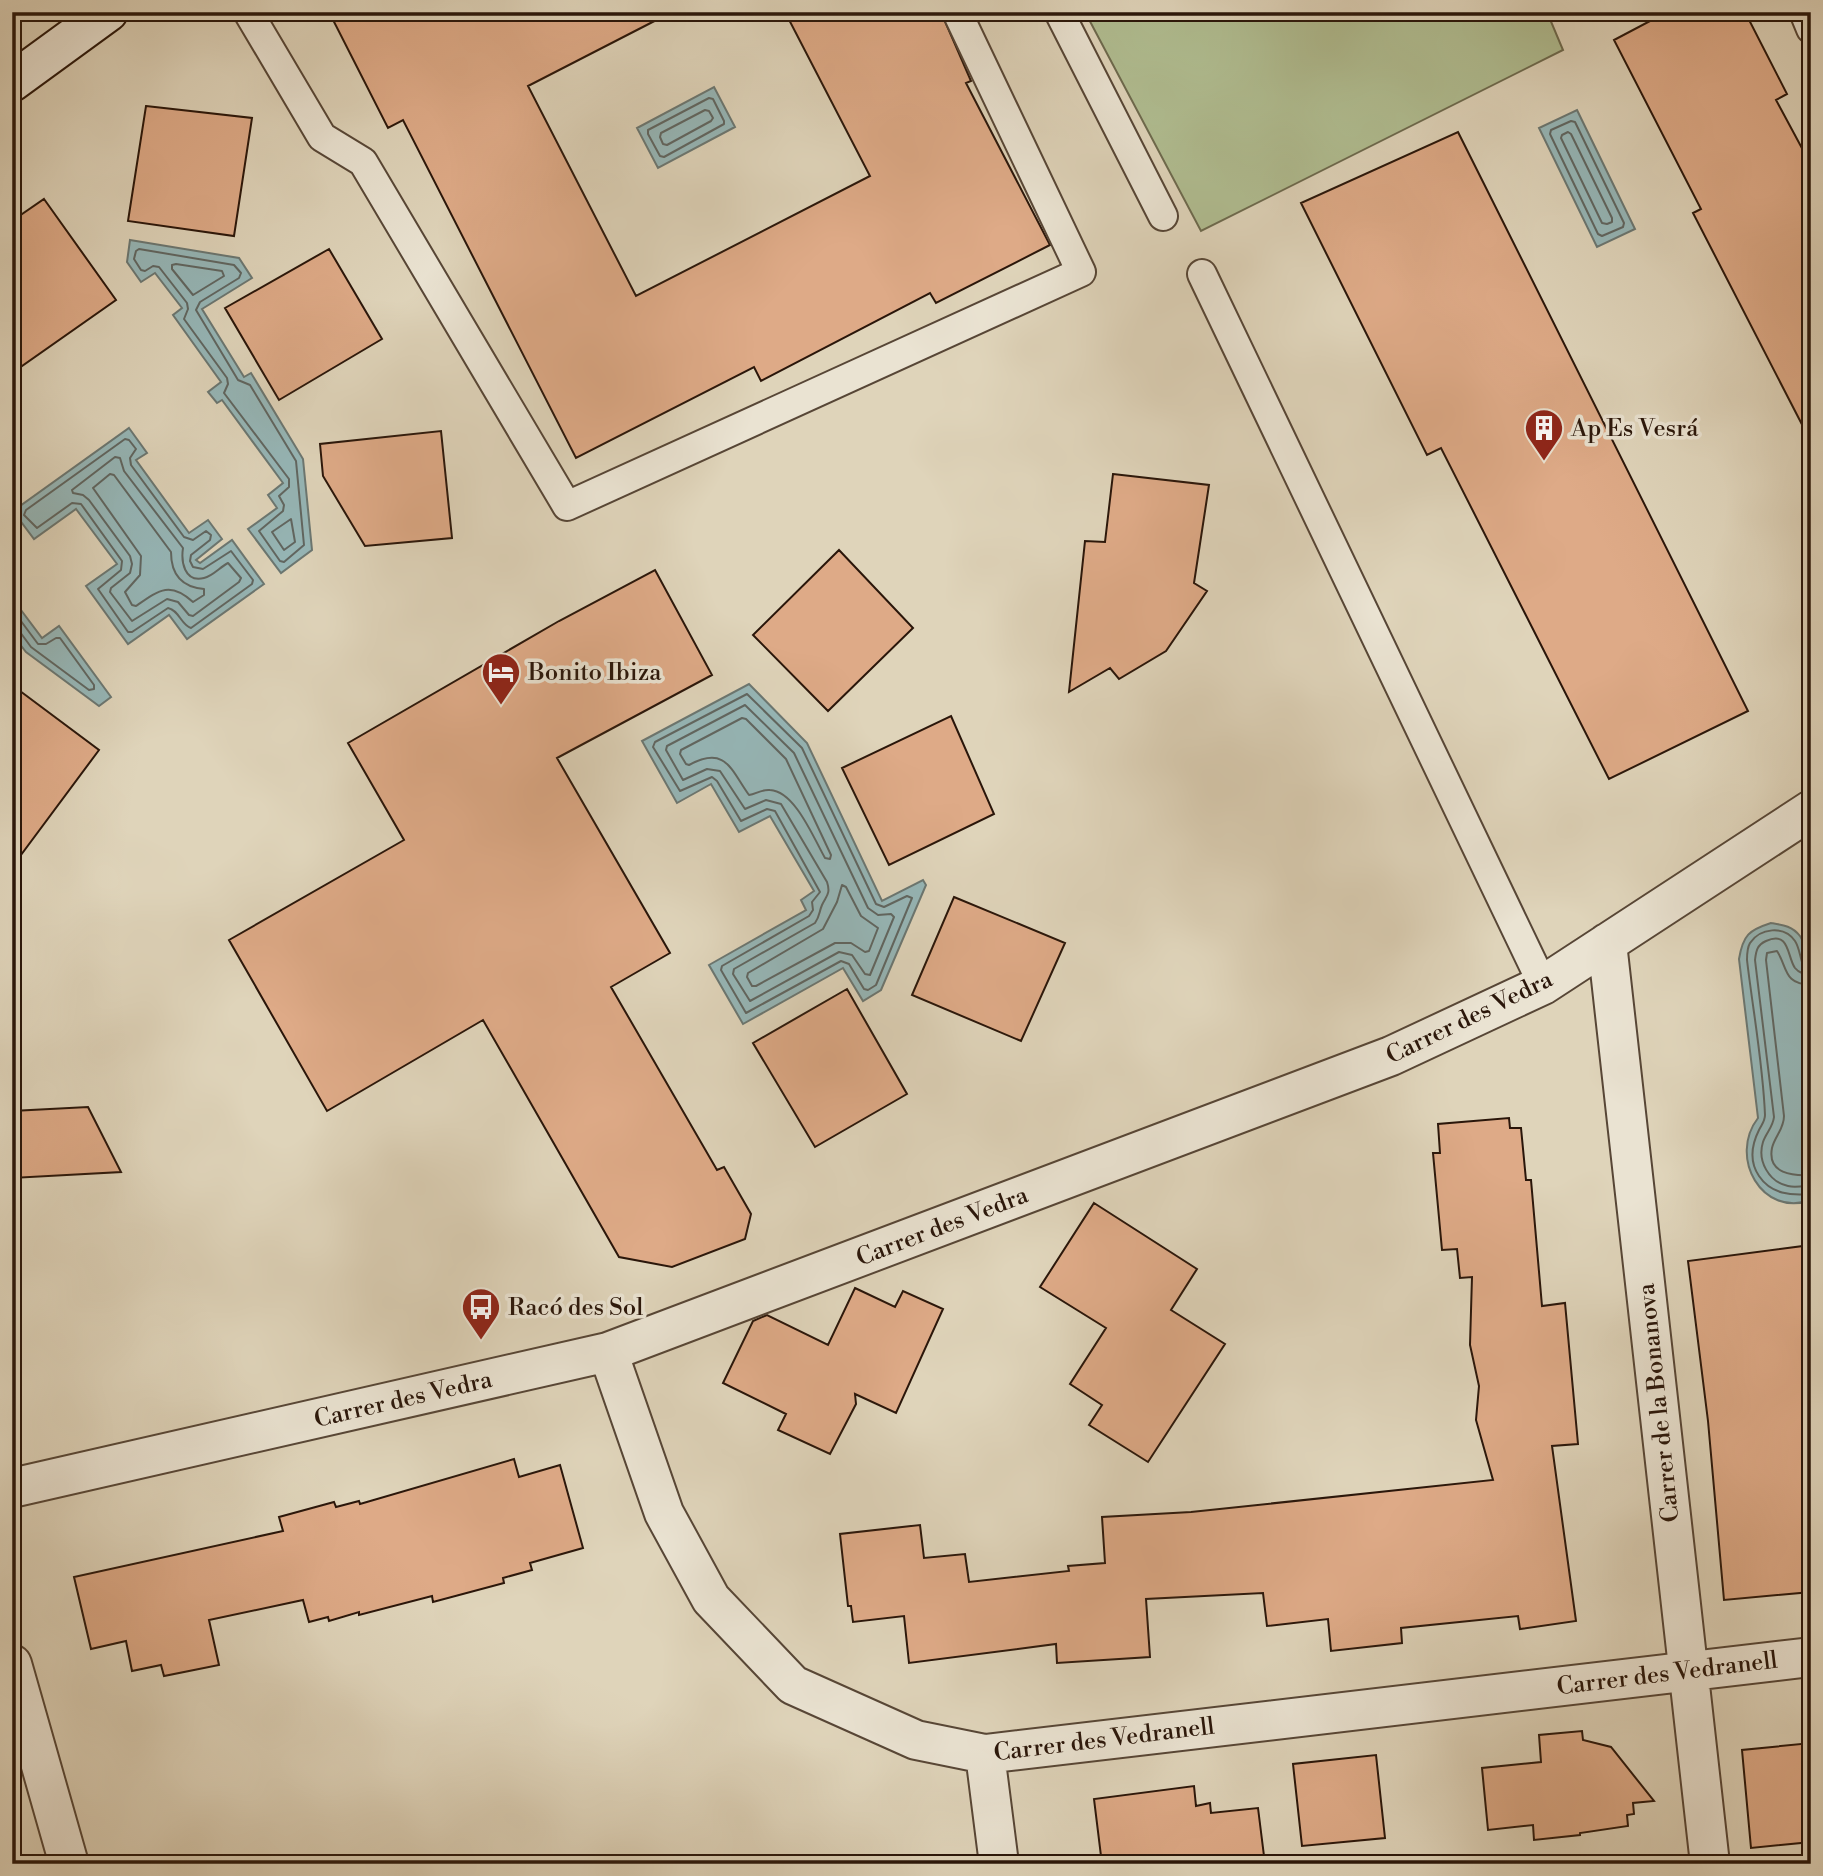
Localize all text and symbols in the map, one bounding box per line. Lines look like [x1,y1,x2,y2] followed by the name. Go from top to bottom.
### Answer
[1523,407,1565,462] building icon: Ap Es Vesrá
[1570,414,1699,444] place label: Ap Es Vesrá
[480,651,522,706] hotel icon: Bonito Ibiza
[527,658,662,688] place label: Bonito Ibiza
[1381,964,1558,1071] street label: Carrer des Vedra
[852,1180,1033,1273] street label: Carrer des Vedra
[1631,1281,1686,1524] street label: Carrer de la Bonanova
[460,1286,502,1341] bus stop icon: Racó des Sol
[508,1293,643,1323] place label: Racó des Sol
[311,1365,496,1435] street label: Carrer des Vedra
[1555,1646,1779,1702] street label: Carrer des Vedranell
[992,1712,1216,1768] street label: Carrer des Vedranell

